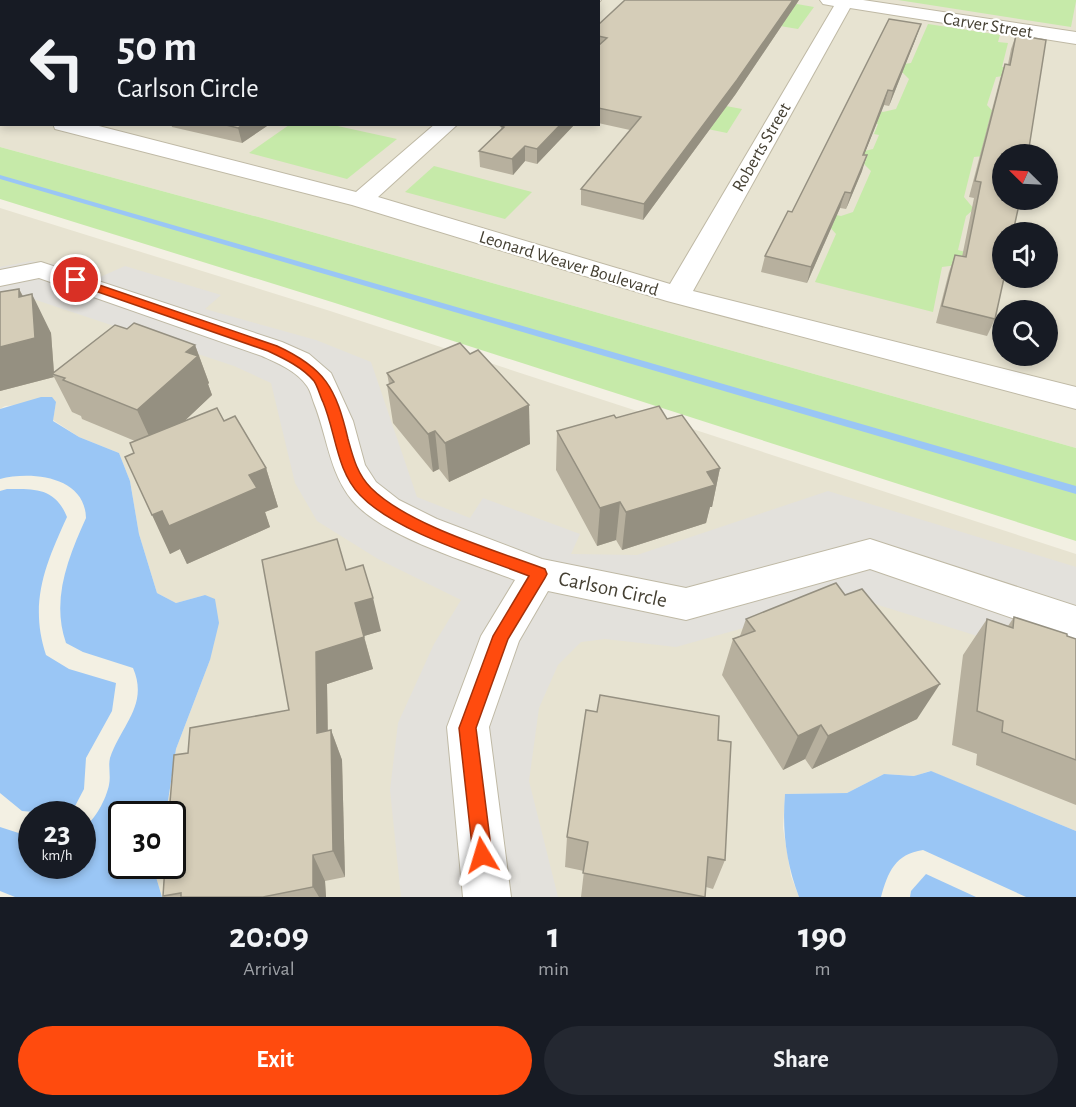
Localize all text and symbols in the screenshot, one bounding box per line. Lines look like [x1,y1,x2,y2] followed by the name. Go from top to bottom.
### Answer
[942,10,1034,42] street label: Carver Street
[18,24,96,102] icon: left
[117,26,197,68] text: 50 m
[117,75,259,102] text: Carlson Circle
[729,100,795,195] street label: Roberts Street
[992,144,1058,210] north arrow
[992,144,1058,366] map controls
[992,222,1058,288] button: sound
[477,228,661,300] street label: Leonard Weaver Boulevard
[50,254,101,305] pin
[59,263,92,296] icon: arrive
[992,300,1058,366] button: search
[557,568,669,611] street label: Carlson Circle
[108,801,186,879] speed limit sign: 30
[43,818,71,848] text: 23
[450,823,514,887] position arrow
[42,848,72,863] text: km/h
[229,918,309,954] text: 20:09
[547,918,560,954] text: 1
[798,918,847,954] text: 190
[243,959,295,979] text: Arrival
[538,959,569,979] text: min
[815,959,831,979] text: m
[18,1026,532,1095] button: Exit
[544,1026,1058,1095] button: Share

